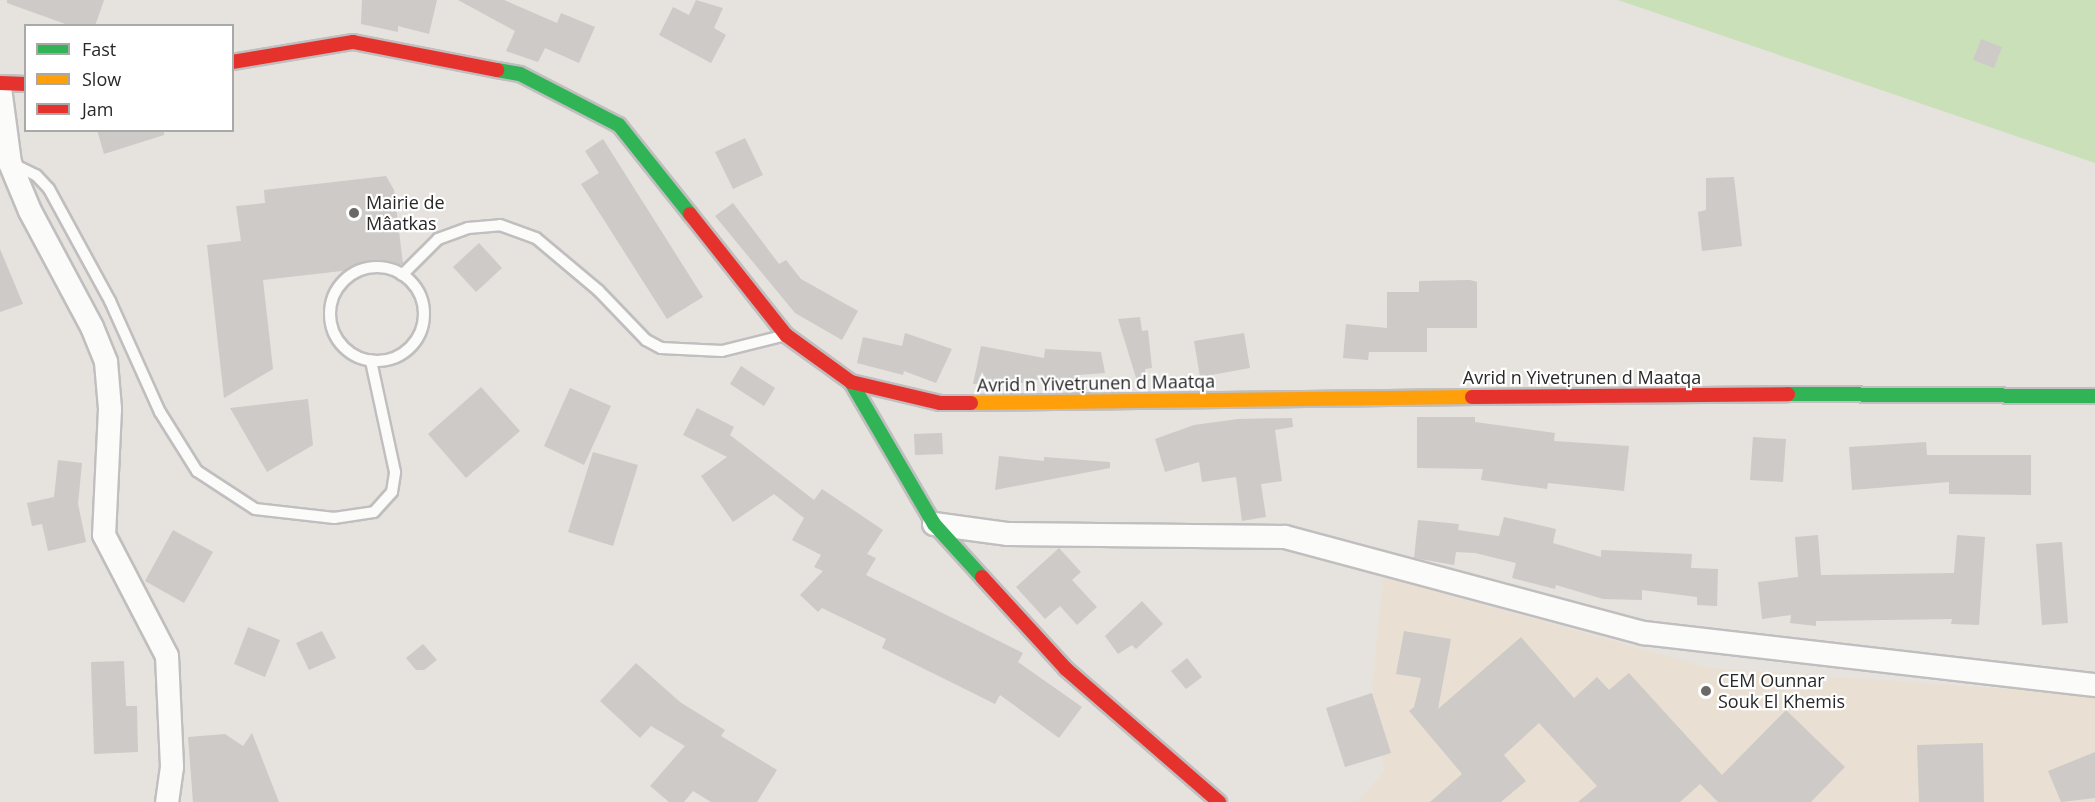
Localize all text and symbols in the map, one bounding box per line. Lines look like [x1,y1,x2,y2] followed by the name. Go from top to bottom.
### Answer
[24,24,234,132] legend
[82,37,116,61] text: Fast
[82,67,121,91] text: Slow
[82,97,114,121] text: Jam
[366,192,445,234] place label: Mairie de Mâatkas
[347,206,361,220] marker: Mairie de Mâatkas
[1463,366,1701,388] street label: Avrid n Yivetṛunen d Maatqa
[977,370,1215,396] street label: Avrid n Yivetṛunen d Maatqa
[1718,670,1845,712] place label: CEM Ounnar Souk El Khemis
[1699,684,1713,698] marker: CEM Ounnar Souk El Khemis

